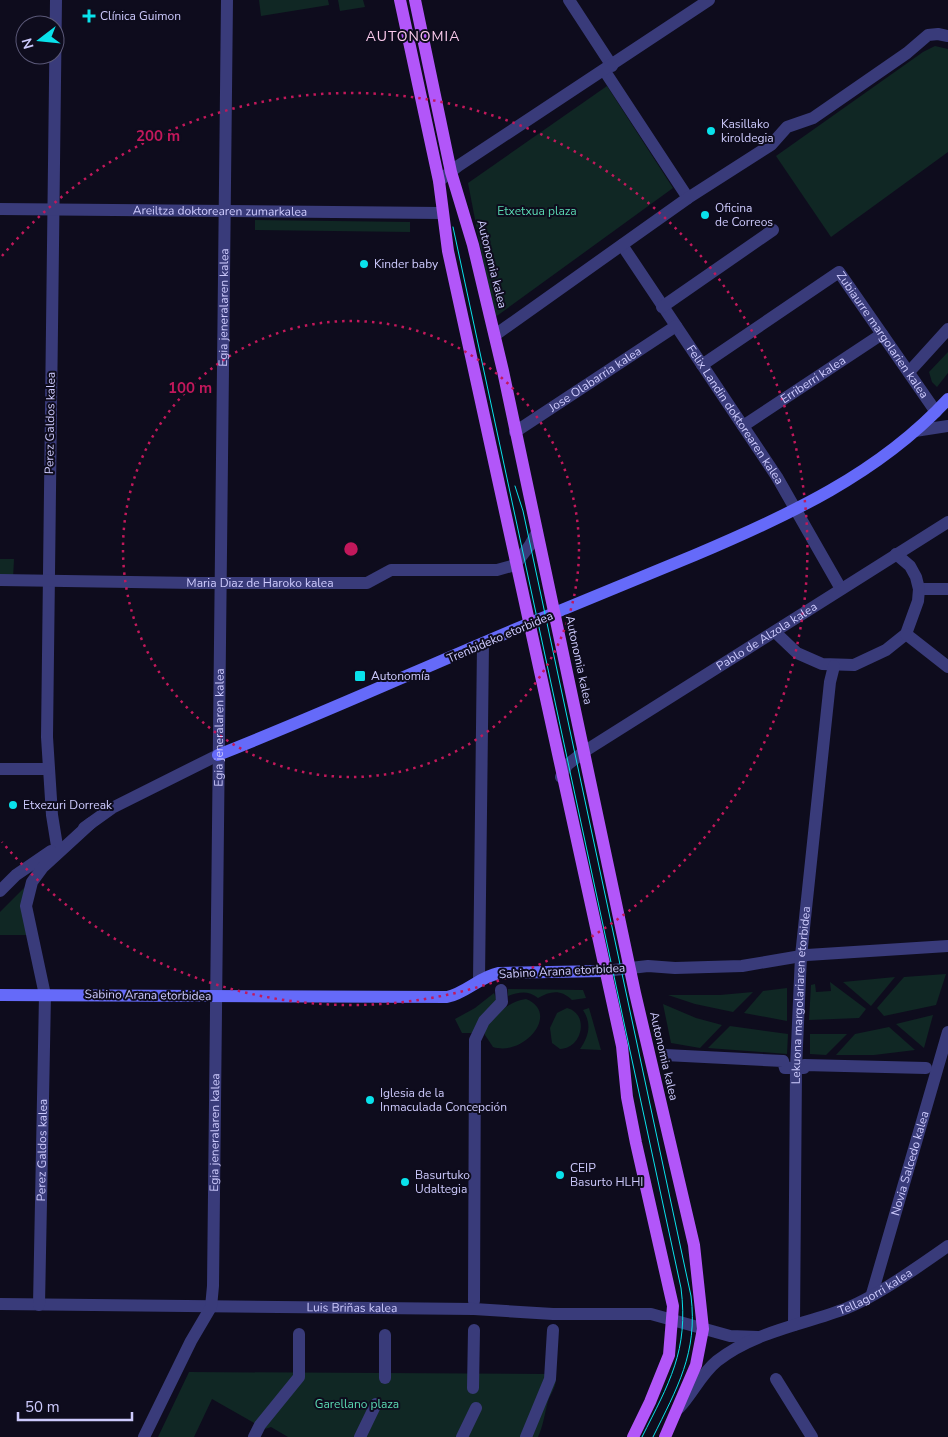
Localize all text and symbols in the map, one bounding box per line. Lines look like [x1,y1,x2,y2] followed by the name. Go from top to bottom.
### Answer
[100,8,181,24] place label: Clínica Guimon
[82,9,96,23] marker: Clínica Guimon
[15,15,65,65] north arrow
[366,27,460,46] district label: AUTONOMIA
[17,36,39,51] text: N
[721,116,774,146] place label: Kasillako kiroldegia
[705,125,717,137] marker: Kasillako kiroldegia
[136,126,180,146] text: 200 m
[715,200,773,230] place label: Oficina de Correos
[133,202,307,220] street label: Areiltza doktorearen zumarkalea
[497,203,577,219] park label: Etxetxua plaza
[699,209,711,221] marker: Oficina de Correos
[473,218,511,310] street label: Autonomia kalea
[215,248,232,367] street label: Egia jeneralaren kalea
[374,256,439,272] place label: Kinder baby
[358,258,370,270] marker: Kinder baby
[833,268,932,401] street label: Zubiaurre margolarien kalea
[683,342,788,487] street label: Felix Landin doktorearen kalea
[545,343,645,416] street label: Jose Olabarria kalea
[777,352,849,407] street label: Erriberri kalea
[41,372,59,474] street label: Perez Galdos kalea
[168,378,212,398] text: 100 m
[342,540,360,558] centre of rings
[186,575,334,591] street label: Maria Diaz de Haroko kalea
[713,599,820,674] street label: Pablo de Alzola kalea
[445,607,555,667] street label: Trenbideko etorbidea
[562,614,596,706] street label: Autonomia kalea
[210,668,228,787] street label: Egia jeneralaren kalea
[371,668,430,684] place label: Autonomía
[353,669,367,683] marker: Autonomía
[23,797,113,813] place label: Etxezuri Dorreak
[7,799,19,811] marker: Etxezuri Dorreak
[788,905,814,1084] street label: Lekuona margolariaren etorbidea
[498,960,626,982] street label: Sabino Arana etorbidea
[85,986,211,1004] street label: Sabino Arana etorbidea
[646,1010,682,1102] street label: Autonomia kalea
[206,1073,223,1192] street label: Egia jeneralaren kalea
[380,1085,507,1115] place label: Iglesia de la Inmaculada Concepción
[364,1094,376,1106] marker: Iglesia de la Inmaculada Concepción
[33,1099,51,1202] street label: Perez Galdos kalea
[887,1109,933,1218] street label: Novia Salcedo kalea
[570,1160,643,1190] place label: CEIP Basurto HLHI
[415,1167,470,1197] place label: Basurtuko Udaltegia
[554,1169,566,1181] marker: CEIP Basurto HLHI
[399,1176,411,1188] marker: Basurtuko Udaltegia
[836,1265,916,1319] street label: Tellagorri kalea
[307,1299,397,1316] street label: Luis Briñas kalea
[18,1390,131,1422] scale bar
[315,1396,399,1412] park label: Garellano plaza
[25,1397,60,1417] text: 50 m

